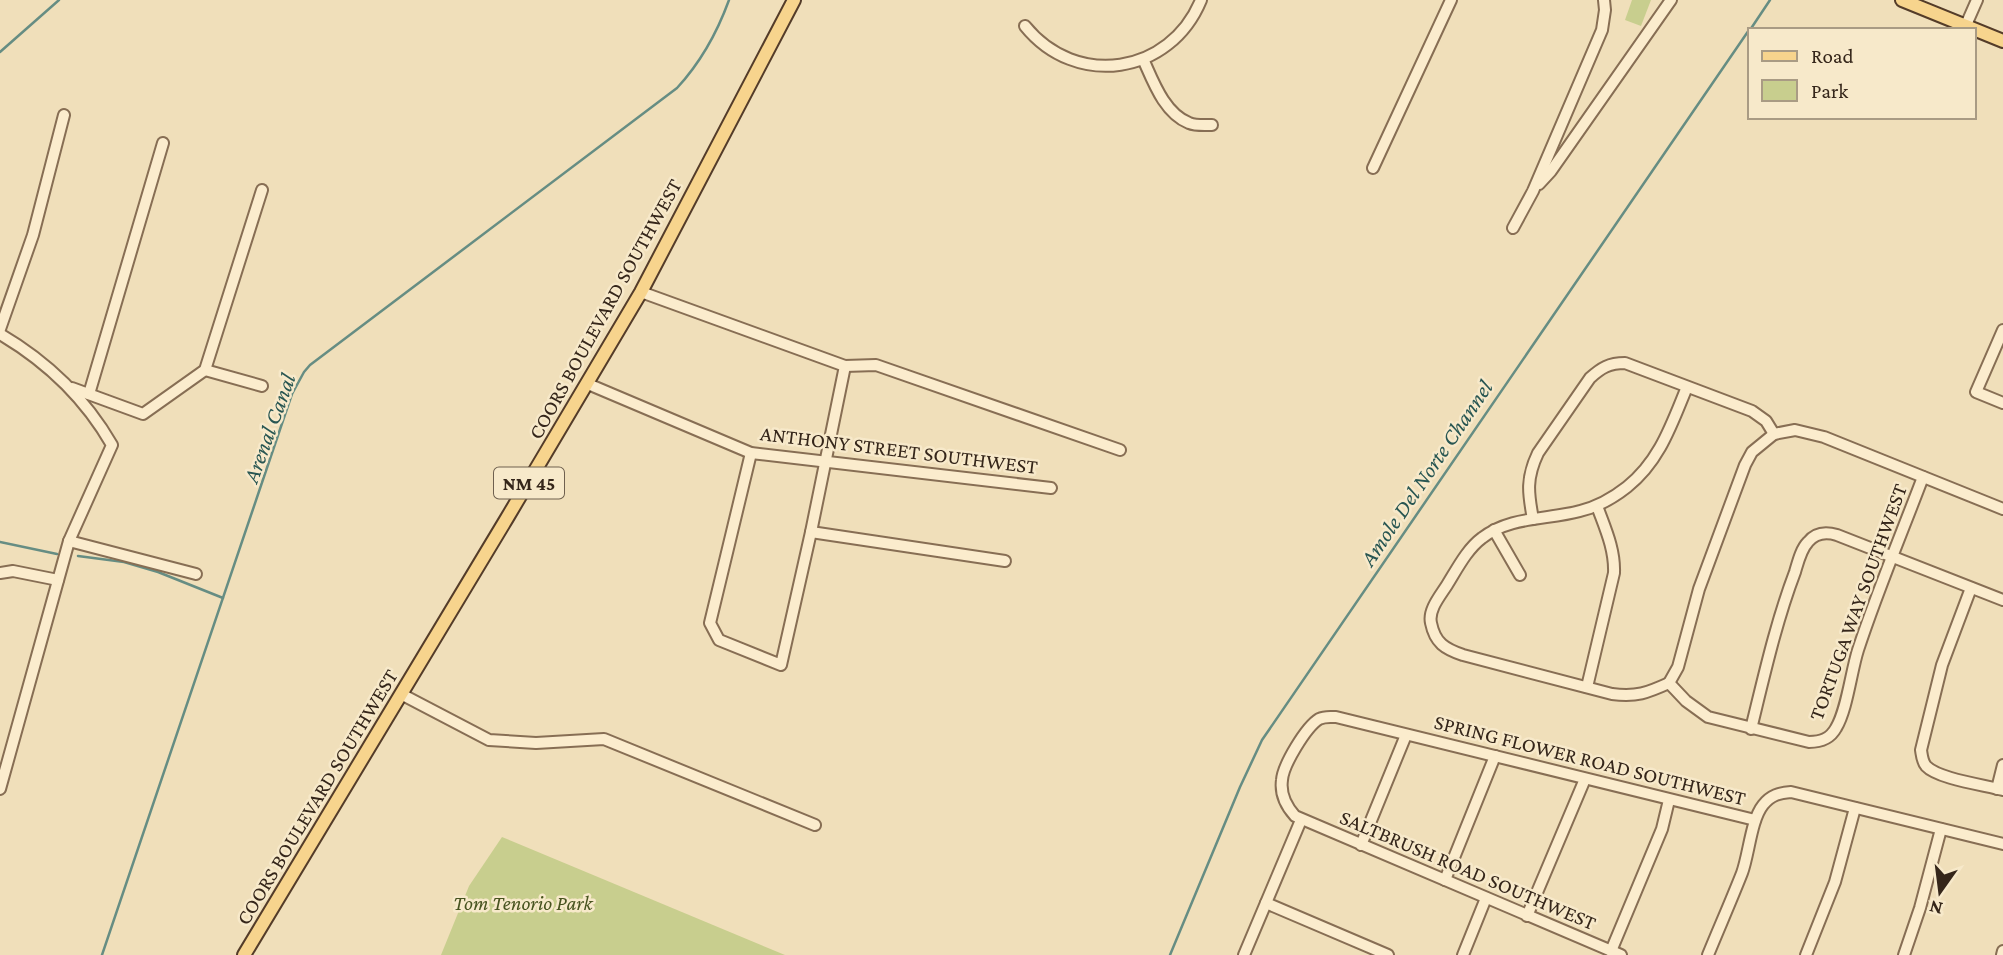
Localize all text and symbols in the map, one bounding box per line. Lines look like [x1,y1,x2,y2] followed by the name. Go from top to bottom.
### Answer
[1748,28,1975,119] legend
[1811,44,1854,68] text: Road
[1811,79,1848,103] text: Park
[523,174,687,443] street label: COORS BOULEVARD SOUTHWEST
[237,370,301,487] water label: Arenal Canal
[1354,375,1498,571] water label: Amole Del Norte Channel
[759,421,1040,479] street label: ANTHONY STREET SOUTHWEST
[494,468,564,498] road number: NM 45
[1804,480,1912,723] street label: TORTUGA WAY SOUTHWEST
[231,665,403,929] street label: COORS BOULEVARD SOUTHWEST
[1432,710,1749,810] street label: SPRING FLOWER ROAD SOUTHWEST
[1336,805,1600,935] street label: SALTBRUSH ROAD SOUTHWEST
[1905,857,1975,927] north arrow
[453,891,593,915] park label: Tom Tenorio Park
[1927,896,1945,920] text: N

